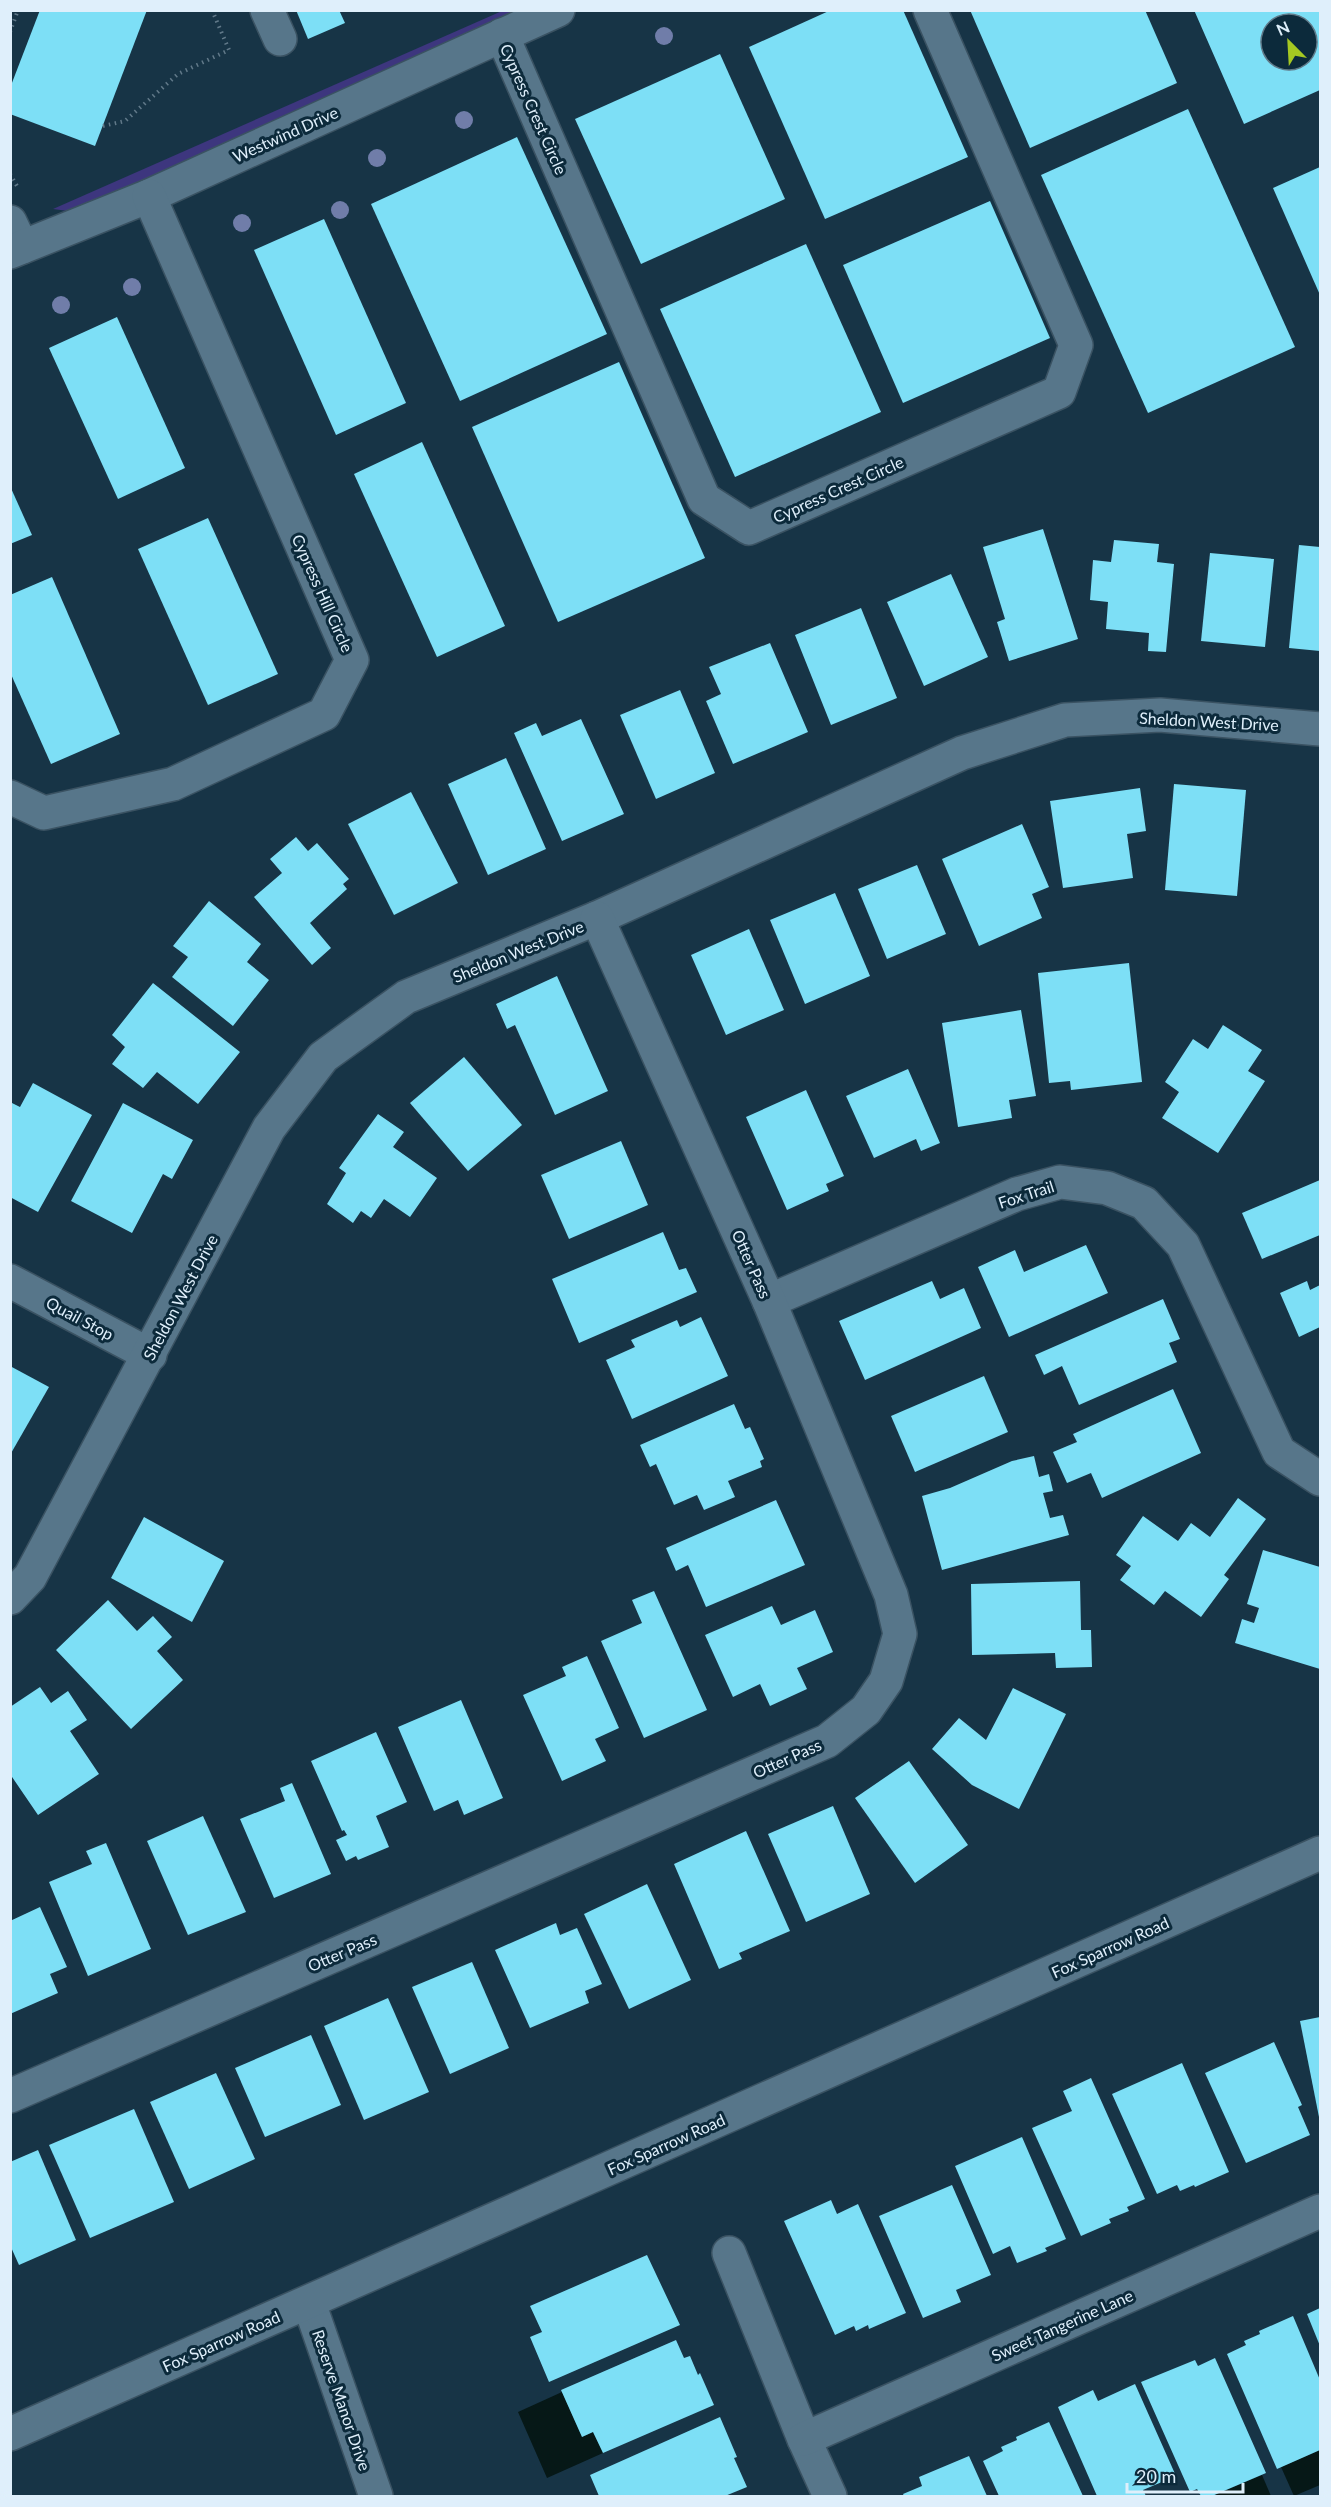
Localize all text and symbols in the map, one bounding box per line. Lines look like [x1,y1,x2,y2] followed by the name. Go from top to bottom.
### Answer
[1259,12,1319,72] north arrow
[1273,17,1292,39] text: N
[497,41,571,177] street label: Cypress Crest Circle
[229,102,341,166] street label: Westwind Drive
[770,452,906,526] street label: Cypress Crest Circle
[288,531,358,655] street label: Cypress Hill Circle
[1139,708,1279,734] street label: Sheldon West Drive
[450,916,586,986] street label: Sheldon West Drive
[996,1176,1056,1212] street label: Fox Trail
[729,1227,776,1301] street label: Otter Pass
[139,1231,221,1363] street label: Sheldon West Drive
[43,1292,117,1344] street label: Quail Stop
[750,1734,824,1781] street label: Otter Pass
[1048,1913,1172,1981] street label: Fox Sparrow Road
[305,1929,379,1975] street label: Otter Pass
[604,2110,728,2178] street label: Fox Sparrow Road
[988,2285,1136,2365] street label: Sweet Tangerine Lane
[159,2307,283,2375] street label: Fox Sparrow Road
[309,2327,375,2473] street label: Reserve Manor Drive
[1127,2456,1242,2494] scale bar
[1136,2465,1176,2487] text: 20 m

